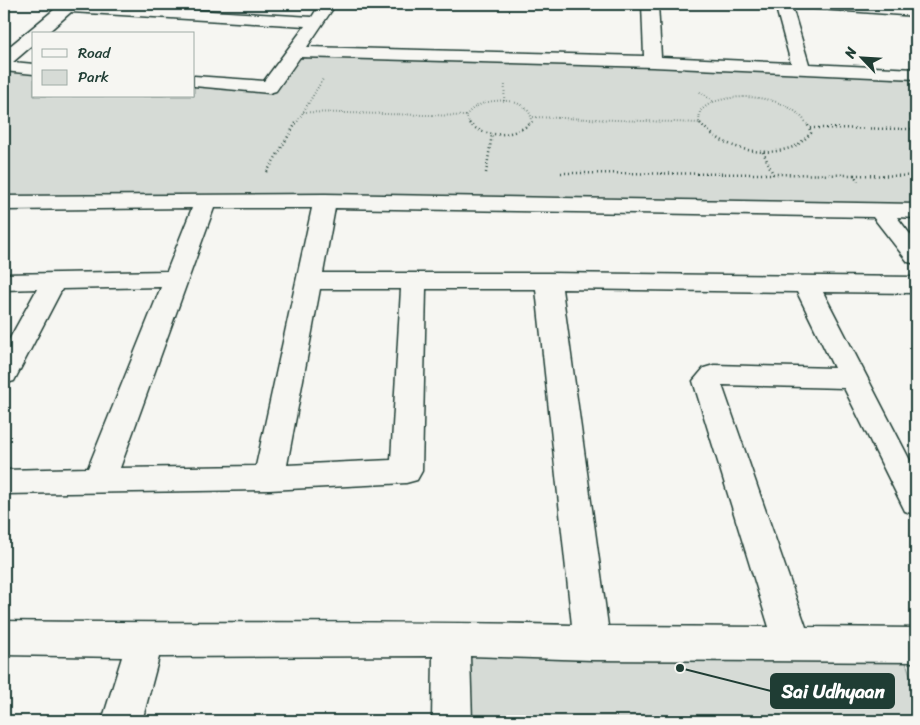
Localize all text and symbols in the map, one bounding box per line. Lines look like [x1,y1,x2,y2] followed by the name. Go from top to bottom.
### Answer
[32,32,195,98] legend
[838,32,888,82] north arrow
[78,40,111,66] text: Road
[837,43,864,63] text: N
[78,64,109,90] text: Park
[771,674,894,708] callout: Sai Udhyaan
[780,675,885,708] text: Sai Udhyaan

